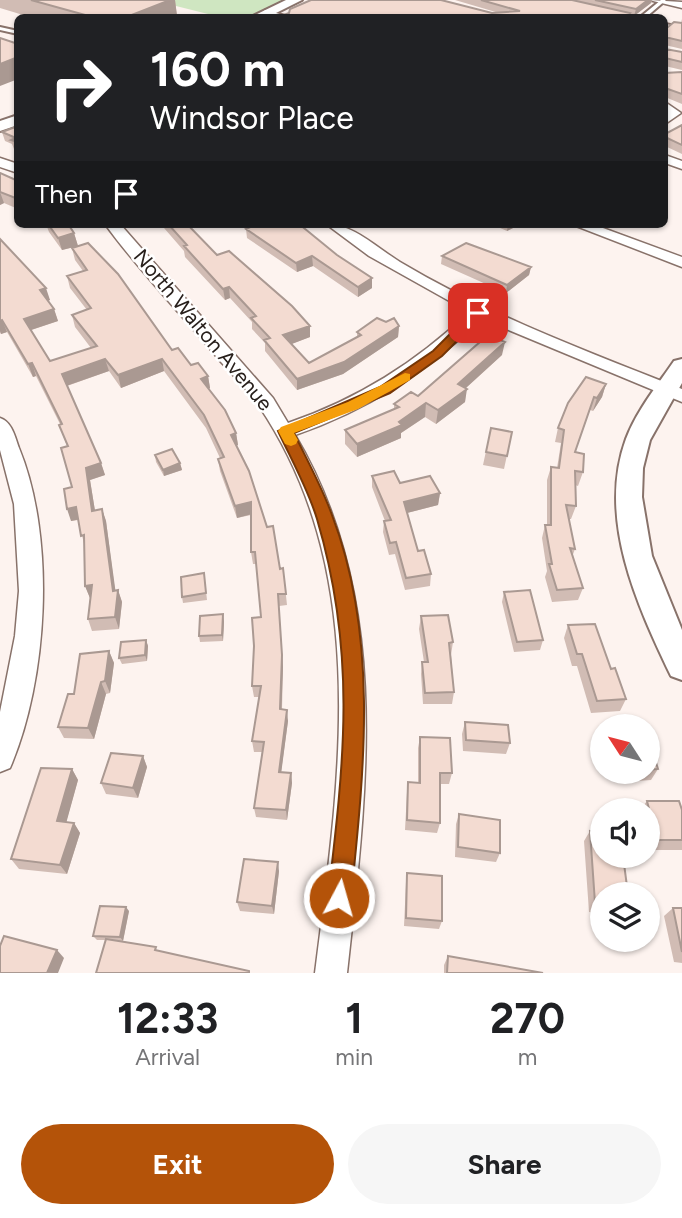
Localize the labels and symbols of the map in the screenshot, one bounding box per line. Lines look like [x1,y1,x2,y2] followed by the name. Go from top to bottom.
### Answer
[129,244,278,415] street label: North Walton Avenue
[448,283,508,343] pin
[590,714,660,784] north arrow
[302,861,376,935] position arrow

